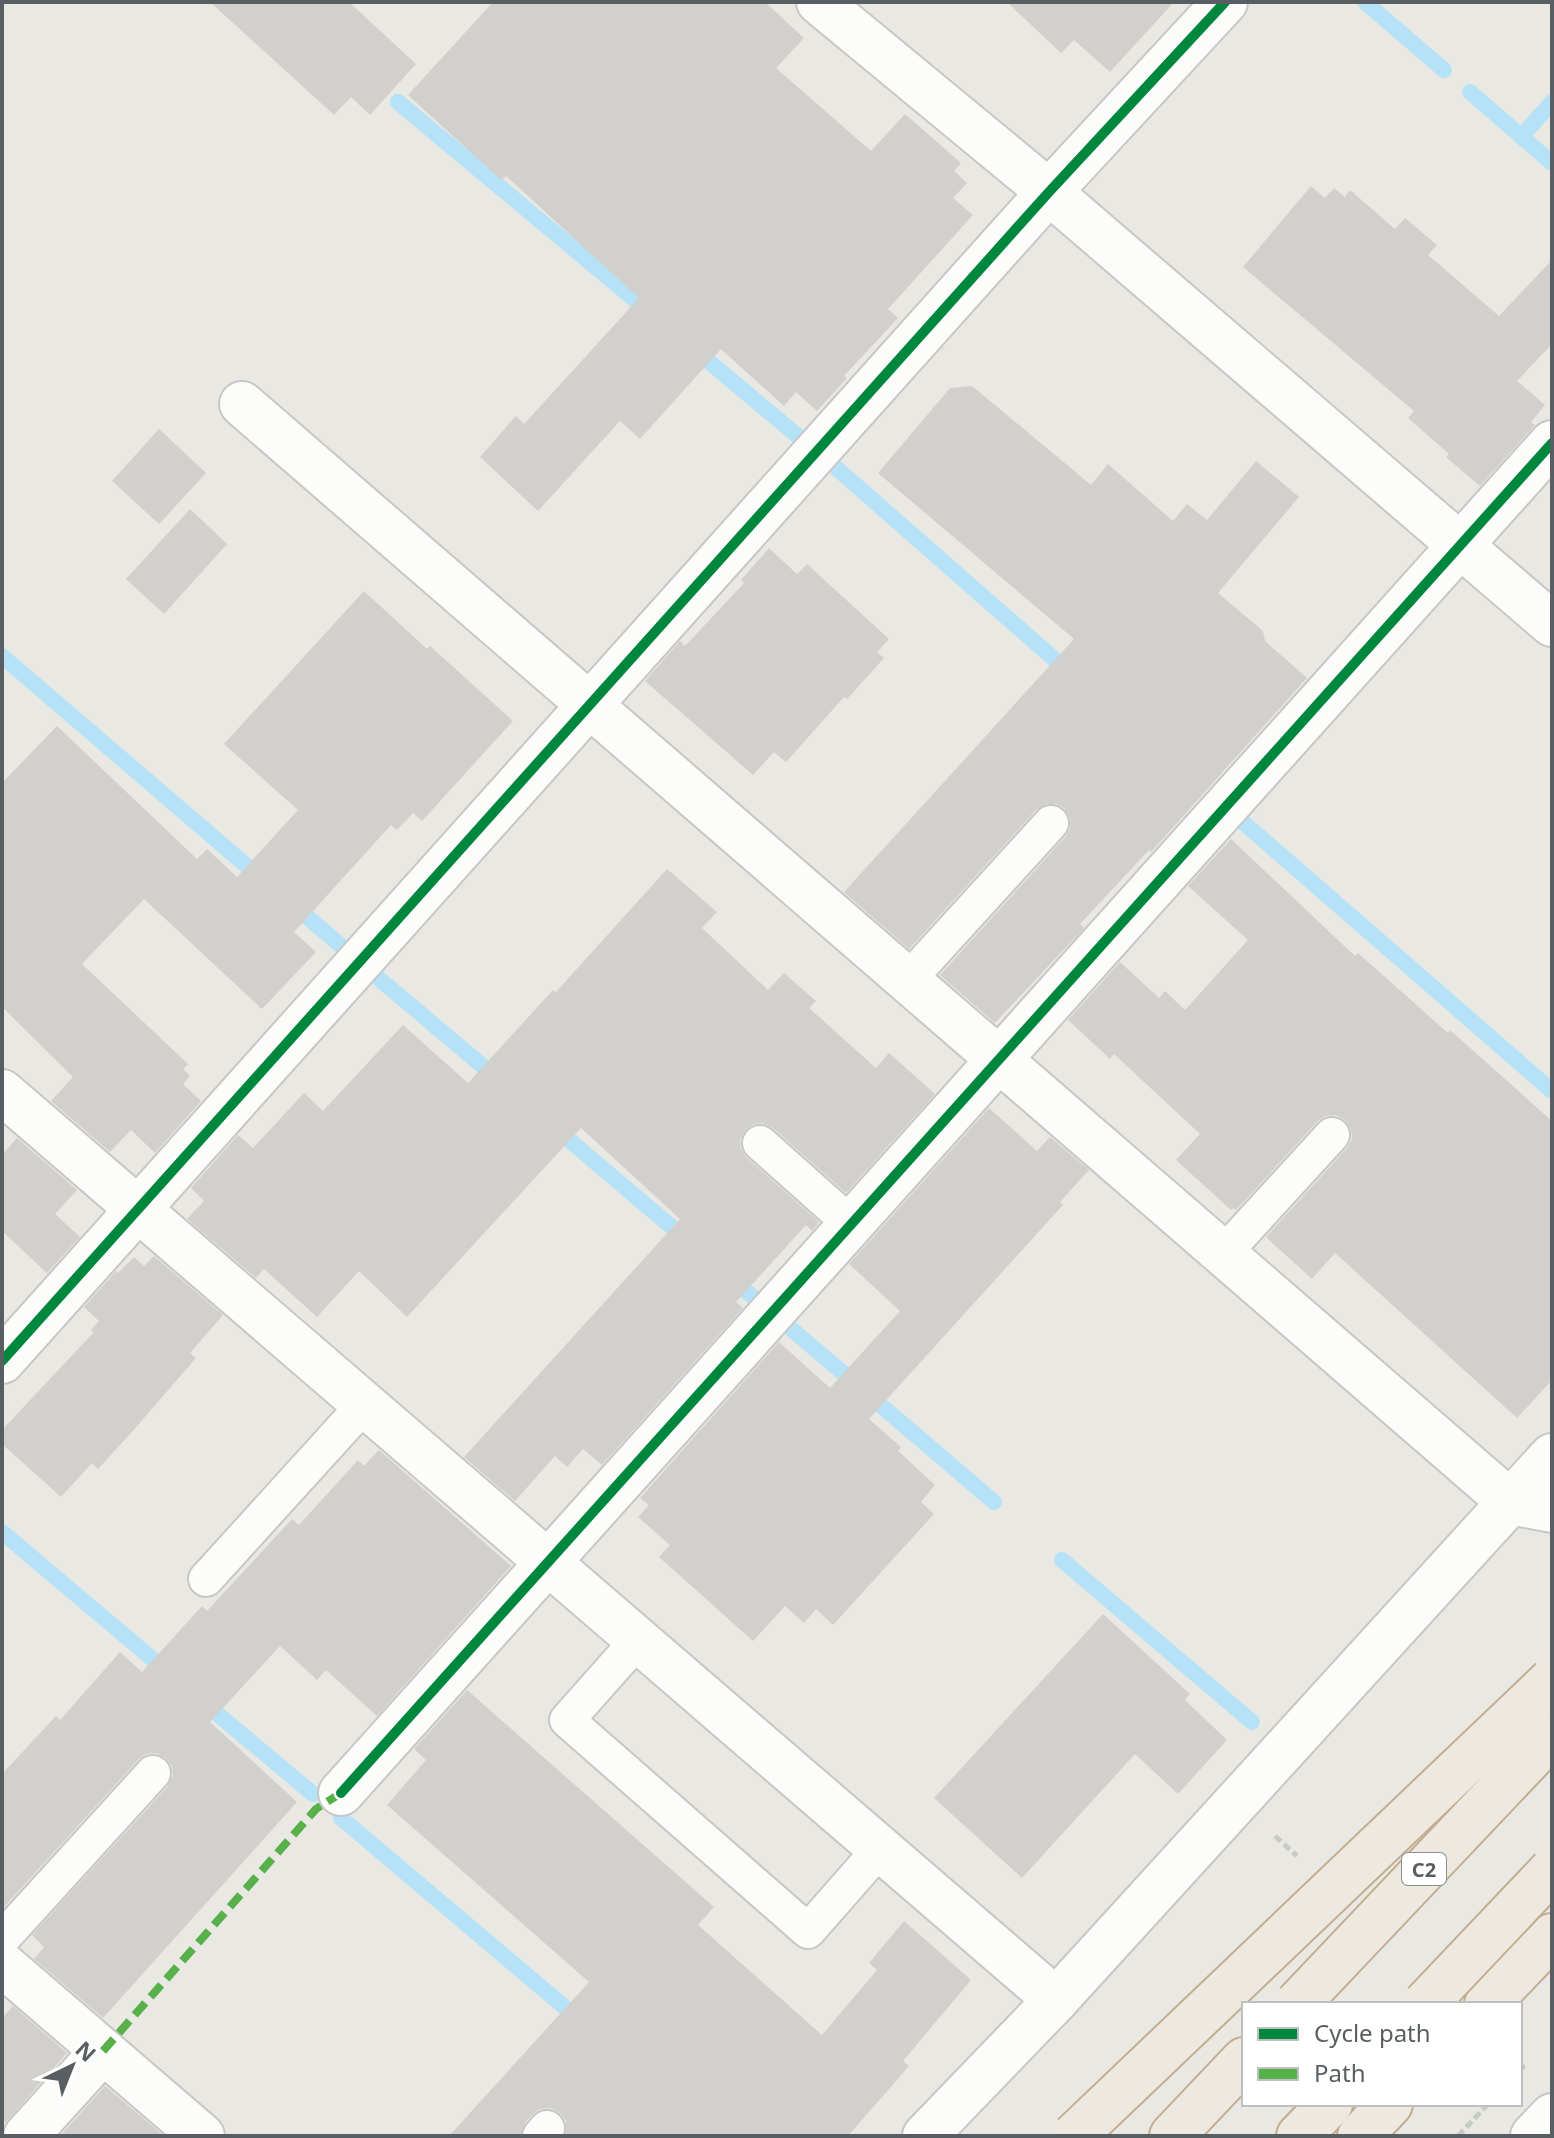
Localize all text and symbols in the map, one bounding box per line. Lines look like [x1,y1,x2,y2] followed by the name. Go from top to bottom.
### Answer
[1402,1853,1446,1885] road number: C2
[1242,2002,1522,2106] legend
[1314,2016,1431,2049] text: Cycle path
[32,2026,112,2106] north arrow
[70,2034,103,2068] text: N
[1314,2056,1365,2089] text: Path

